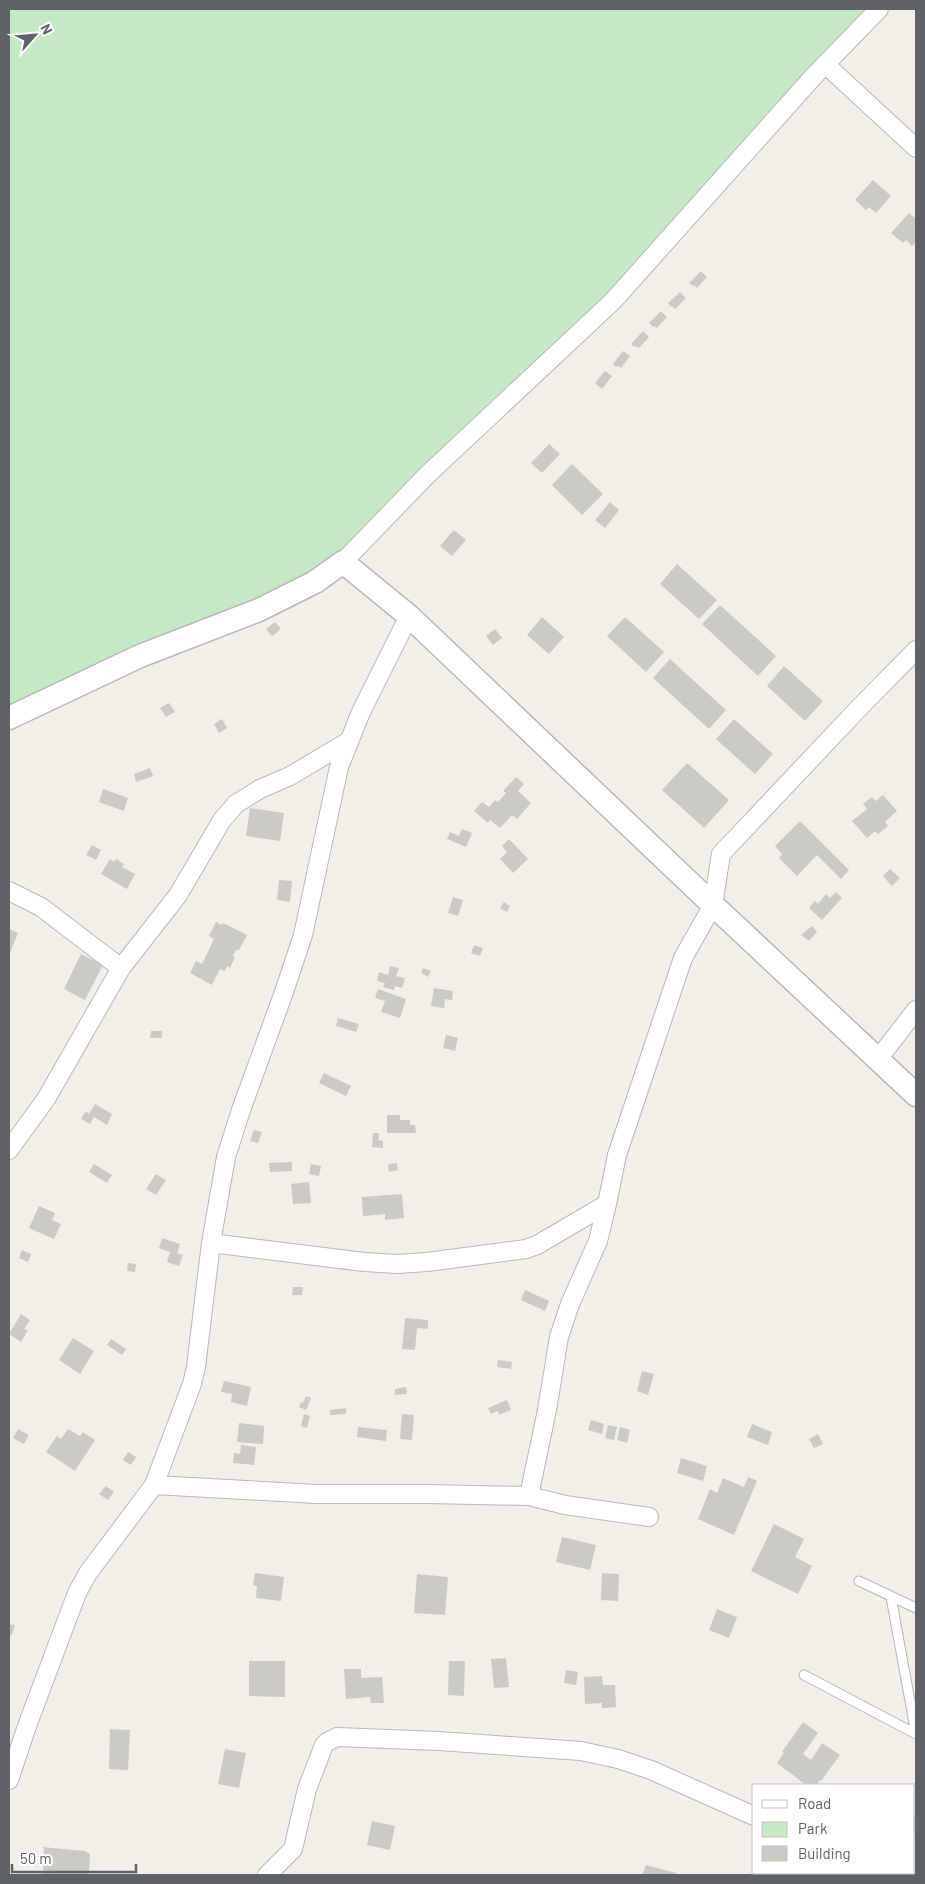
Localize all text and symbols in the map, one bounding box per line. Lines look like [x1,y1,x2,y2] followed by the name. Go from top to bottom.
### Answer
[10,10,60,60] north arrow
[37,21,57,37] text: N
[752,1784,915,1874] legend
[798,1794,831,1812] text: Road
[798,1819,828,1837] text: Park
[12,1842,136,1874] scale bar
[798,1844,851,1862] text: Building
[20,1849,52,1867] text: 50 m

